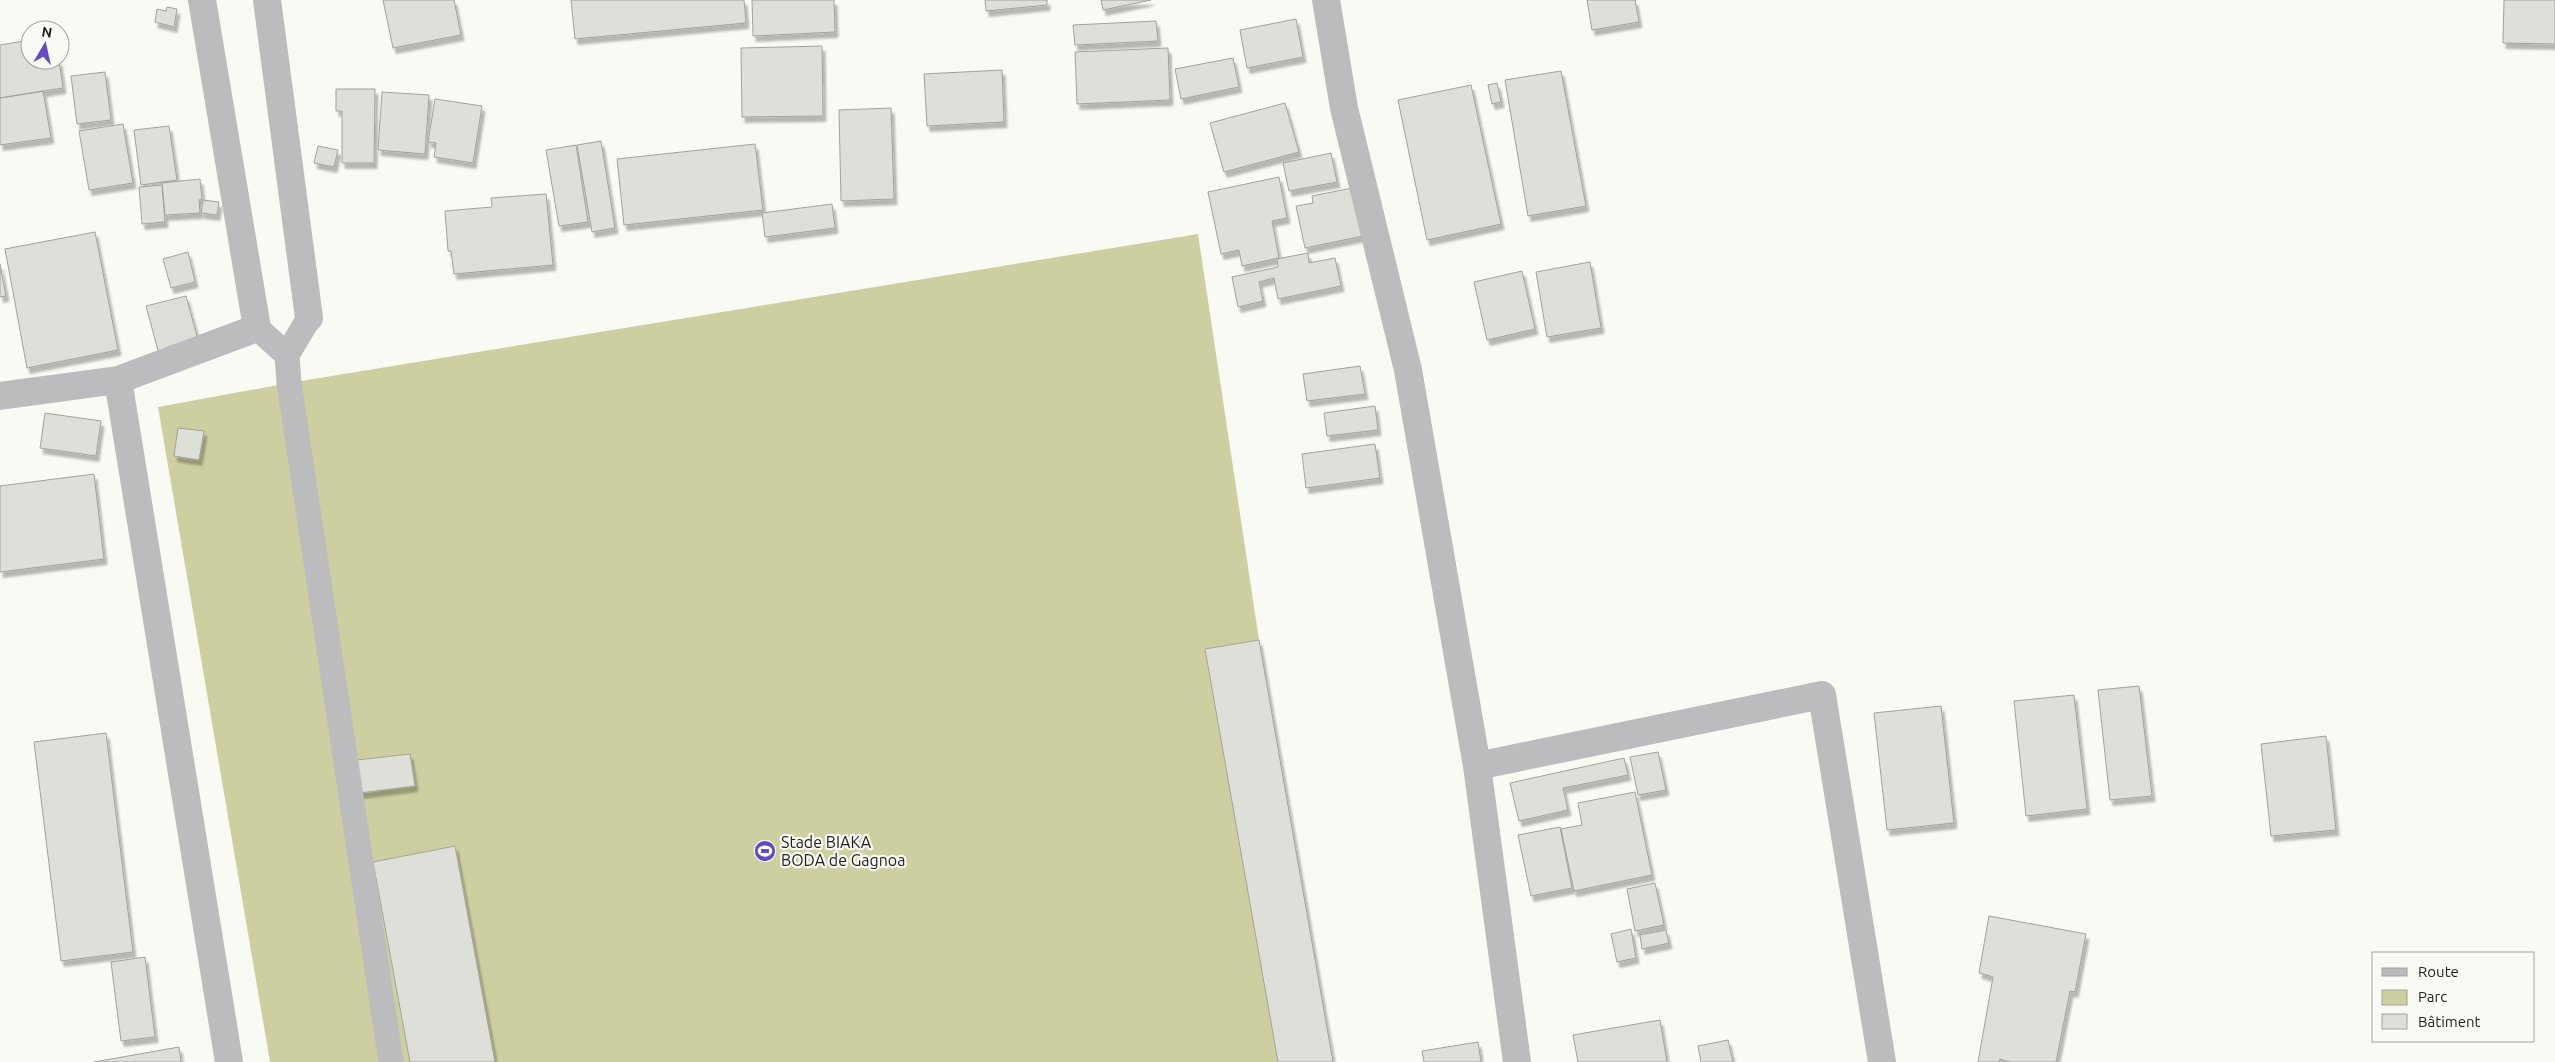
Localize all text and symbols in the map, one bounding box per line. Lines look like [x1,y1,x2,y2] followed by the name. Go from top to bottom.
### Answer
[20,20,70,70] north arrow
[41,23,53,41] text: N
[781,833,905,869] place label: Stade BIAKA BODA de Gagnoa
[753,839,777,863] sports icon: Stade BIAKA BODA de Gagnoa
[2372,952,2535,1042] legend
[2418,963,2459,980] text: Route
[2418,988,2447,1005] text: Parc
[2418,1013,2481,1030] text: Bâtiment

